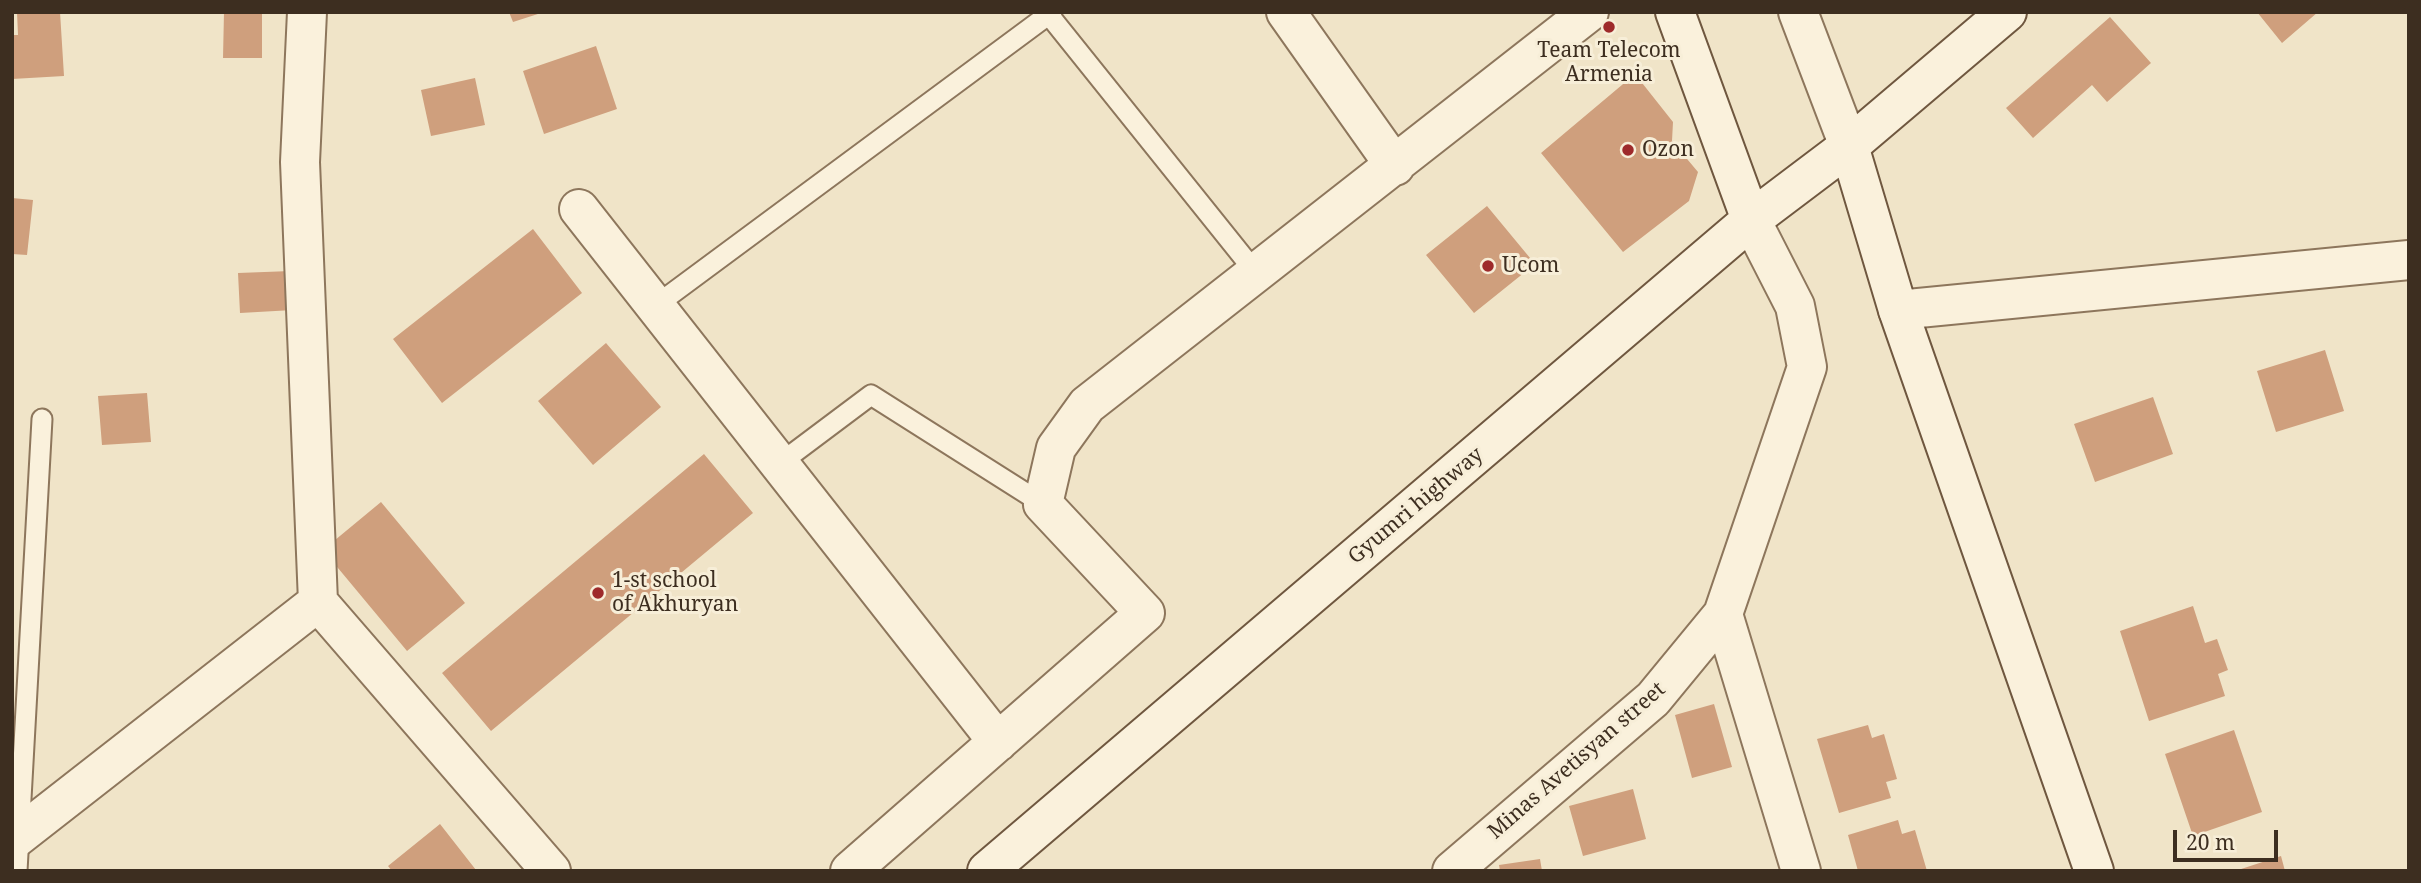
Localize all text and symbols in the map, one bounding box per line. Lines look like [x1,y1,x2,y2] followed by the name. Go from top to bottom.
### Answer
[1601,19,1617,35] marker: Team Telecom Armenia
[1537,38,1681,88] place label: Team Telecom Armenia
[1642,137,1694,163] place label: Ozon
[1620,142,1636,158] marker: Ozon
[1502,253,1559,279] place label: Ucom
[1480,258,1496,274] marker: Ucom
[1343,442,1489,570] street label: Gyumri highway
[612,568,738,618] place label: 1-st school of Akhuryan
[590,585,606,601] marker: 1-st school of Akhuryan
[1483,677,1671,845] street label: Minas Avetisyan street
[2176,816,2281,860] scale bar
[2186,828,2235,856] text: 20 m

